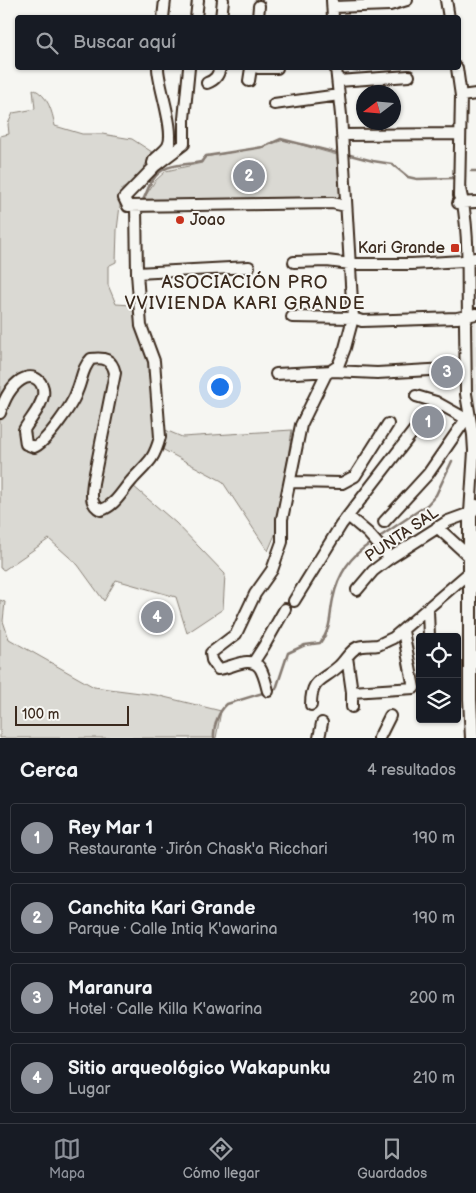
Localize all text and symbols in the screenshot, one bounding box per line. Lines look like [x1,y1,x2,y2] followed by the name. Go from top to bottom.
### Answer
[15,15,461,70] search box
[33,29,61,57] icon: search
[73,31,176,54] text: Buscar aquí
[356,85,401,130] north arrow
[233,157,265,195] pin: 2
[190,211,225,230] place label: Joao
[174,214,186,226] marker: Joao
[358,239,446,258] place label: Kari Grande
[449,242,461,254] marker: Kari Grande
[124,270,366,314] district label: ASOCIACIÓN PRO VVIVIENDA KARI GRANDE
[431,353,463,391] pin: 3
[207,374,233,400] your location
[412,403,444,441] pin: 1
[362,503,443,566] street label: PUNTA SAL
[141,598,173,636] pin: 4
[416,633,461,723] map controls
[416,633,461,678] button: locate
[416,678,461,723] button: layers
[15,703,129,726] scale bar
[22,706,59,723] text: 100 m
[20,758,78,783] text: Cerca
[367,761,456,780] text: 4 resultados
[68,817,153,840] text: Rey Mar 1
[34,829,40,848] text: 1
[413,829,455,848] text: 190 m
[68,840,328,859] text: Restaurante · Jirón Chask'a Ricchari
[68,897,256,920] text: Canchita Kari Grande
[32,909,42,928] text: 2
[413,909,455,928] text: 190 m
[68,920,278,939] text: Parque · Calle Intiq K'awarina
[68,977,153,1000] text: Maranura
[32,989,42,1008] text: 3
[409,989,455,1008] text: 200 m
[68,1000,262,1019] text: Hotel · Calle Killa K'awarina
[68,1057,330,1080] text: Sitio arqueológico Wakapunku
[32,1069,42,1088] text: 4
[413,1069,455,1088] text: 210 m
[68,1080,110,1099] text: Lugar
[49,1135,85,1182] tab: Mapa
[183,1135,259,1182] tab: Cómo llegar
[357,1135,427,1182] tab: Guardados

